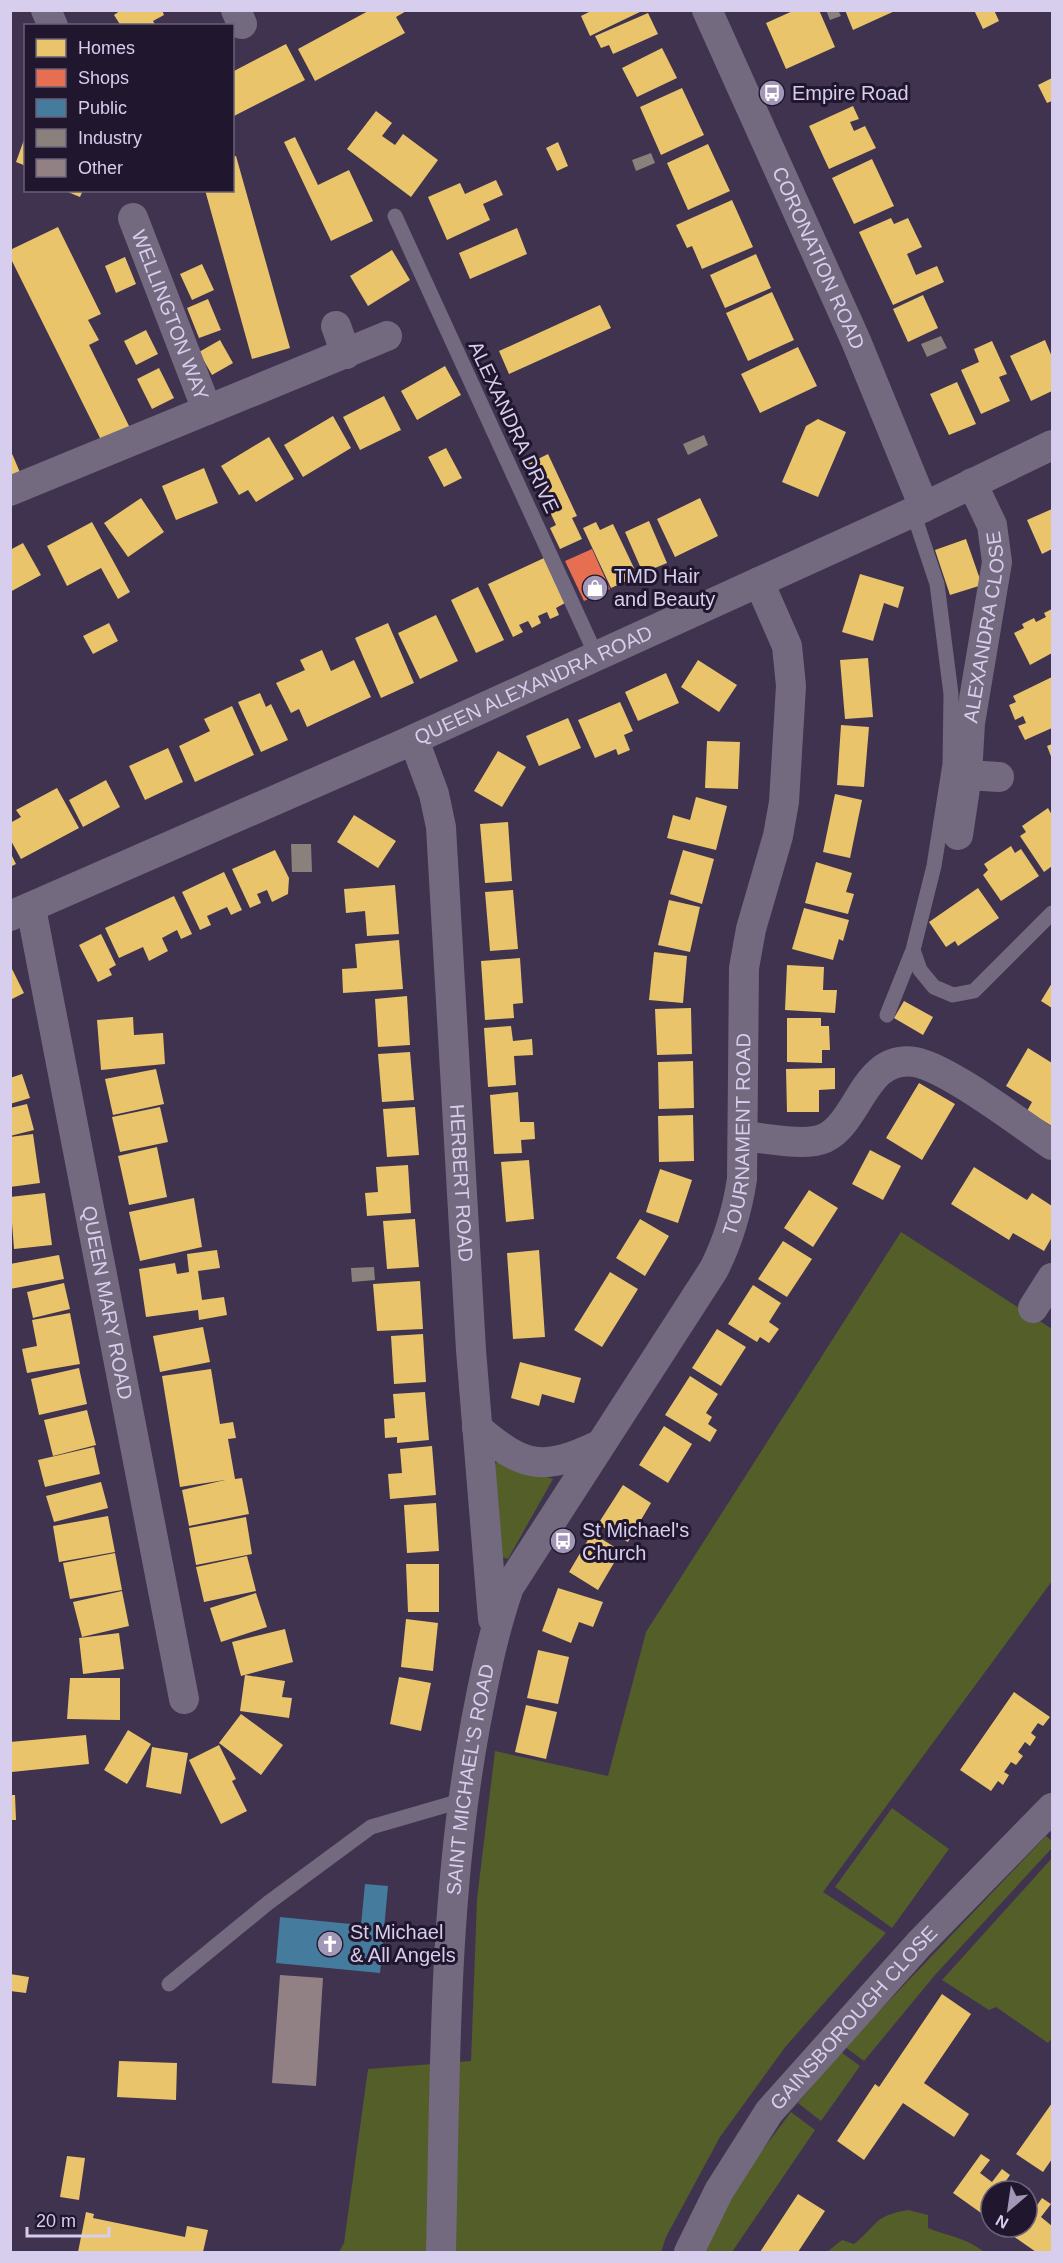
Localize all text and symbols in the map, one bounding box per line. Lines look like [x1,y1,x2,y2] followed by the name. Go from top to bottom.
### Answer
[24,24,234,192] legend
[78,38,135,58] text: Homes
[78,68,129,88] text: Shops
[757,78,787,108] bus stop icon: Empire Road
[792,82,909,104] place label: Empire Road
[78,98,127,118] text: Public
[78,128,142,148] text: Industry
[78,158,123,178] text: Other
[768,163,869,352] street label: CORONATION ROAD
[128,227,213,403] street label: WELLINGTON WAY
[465,338,563,516] street label: ALEXANDRA DRIVE
[959,530,1009,724] street label: ALEXANDRA CLOSE
[614,565,715,610] place label: TMD Hair and Beauty
[580,573,610,603] shop icon: TMD Hair and Beauty
[411,621,656,749] street label: QUEEN ALEXANDRA ROAD
[718,1033,754,1239] street label: TOURNAMENT ROAD
[446,1103,477,1263] street label: HERBERT ROAD
[78,1204,137,1402] street label: QUEEN MARY ROAD
[582,1519,689,1564] place label: St Michael's Church
[548,1526,578,1556] bus stop icon: St Michael's Church
[442,1662,498,1896] street label: SAINT MICHAEL'S ROAD
[350,1921,456,1966] place label: St Michael & All Angels
[765,1921,941,2114] street label: GAINSBOROUGH CLOSE
[315,1929,345,1959] church icon: St Michael & All Angels
[979,2179,1039,2239] north arrow
[27,2200,110,2238] scale bar
[36,2211,76,2231] text: 20 m
[993,2211,1011,2232] text: N

